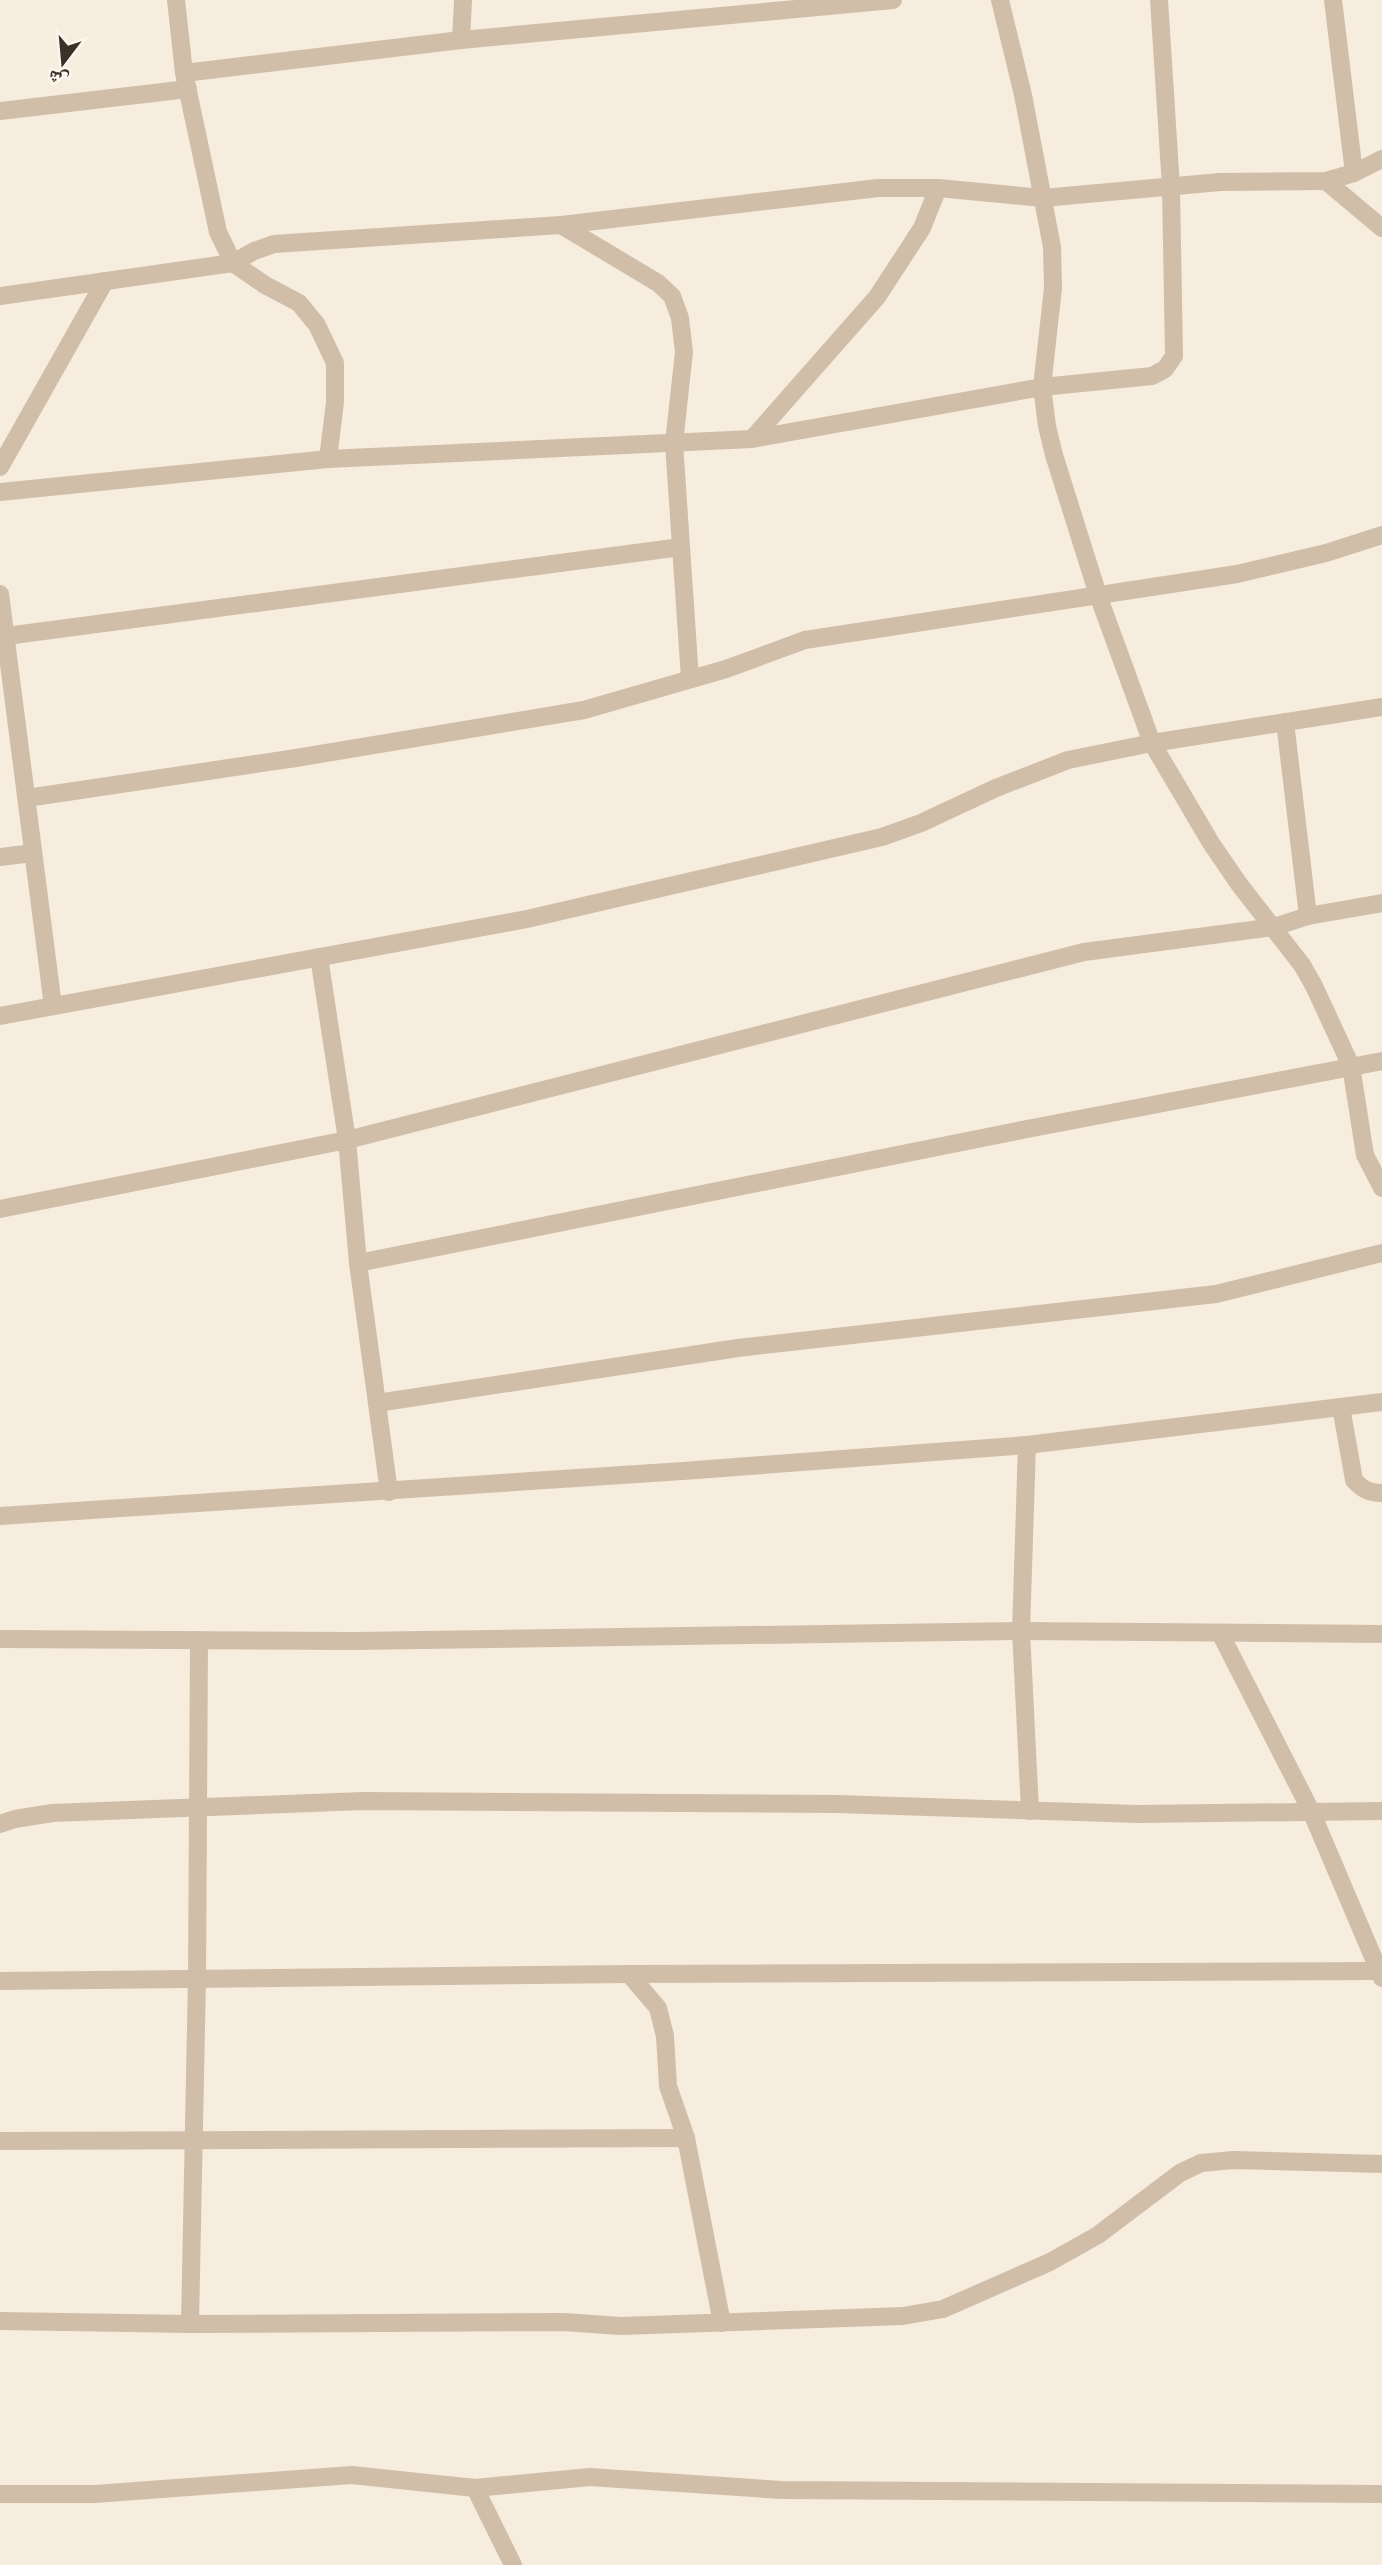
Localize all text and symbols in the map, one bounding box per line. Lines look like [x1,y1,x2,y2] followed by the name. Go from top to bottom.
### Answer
[28,28,98,98] north arrow
[46,65,71,93] text: ش

